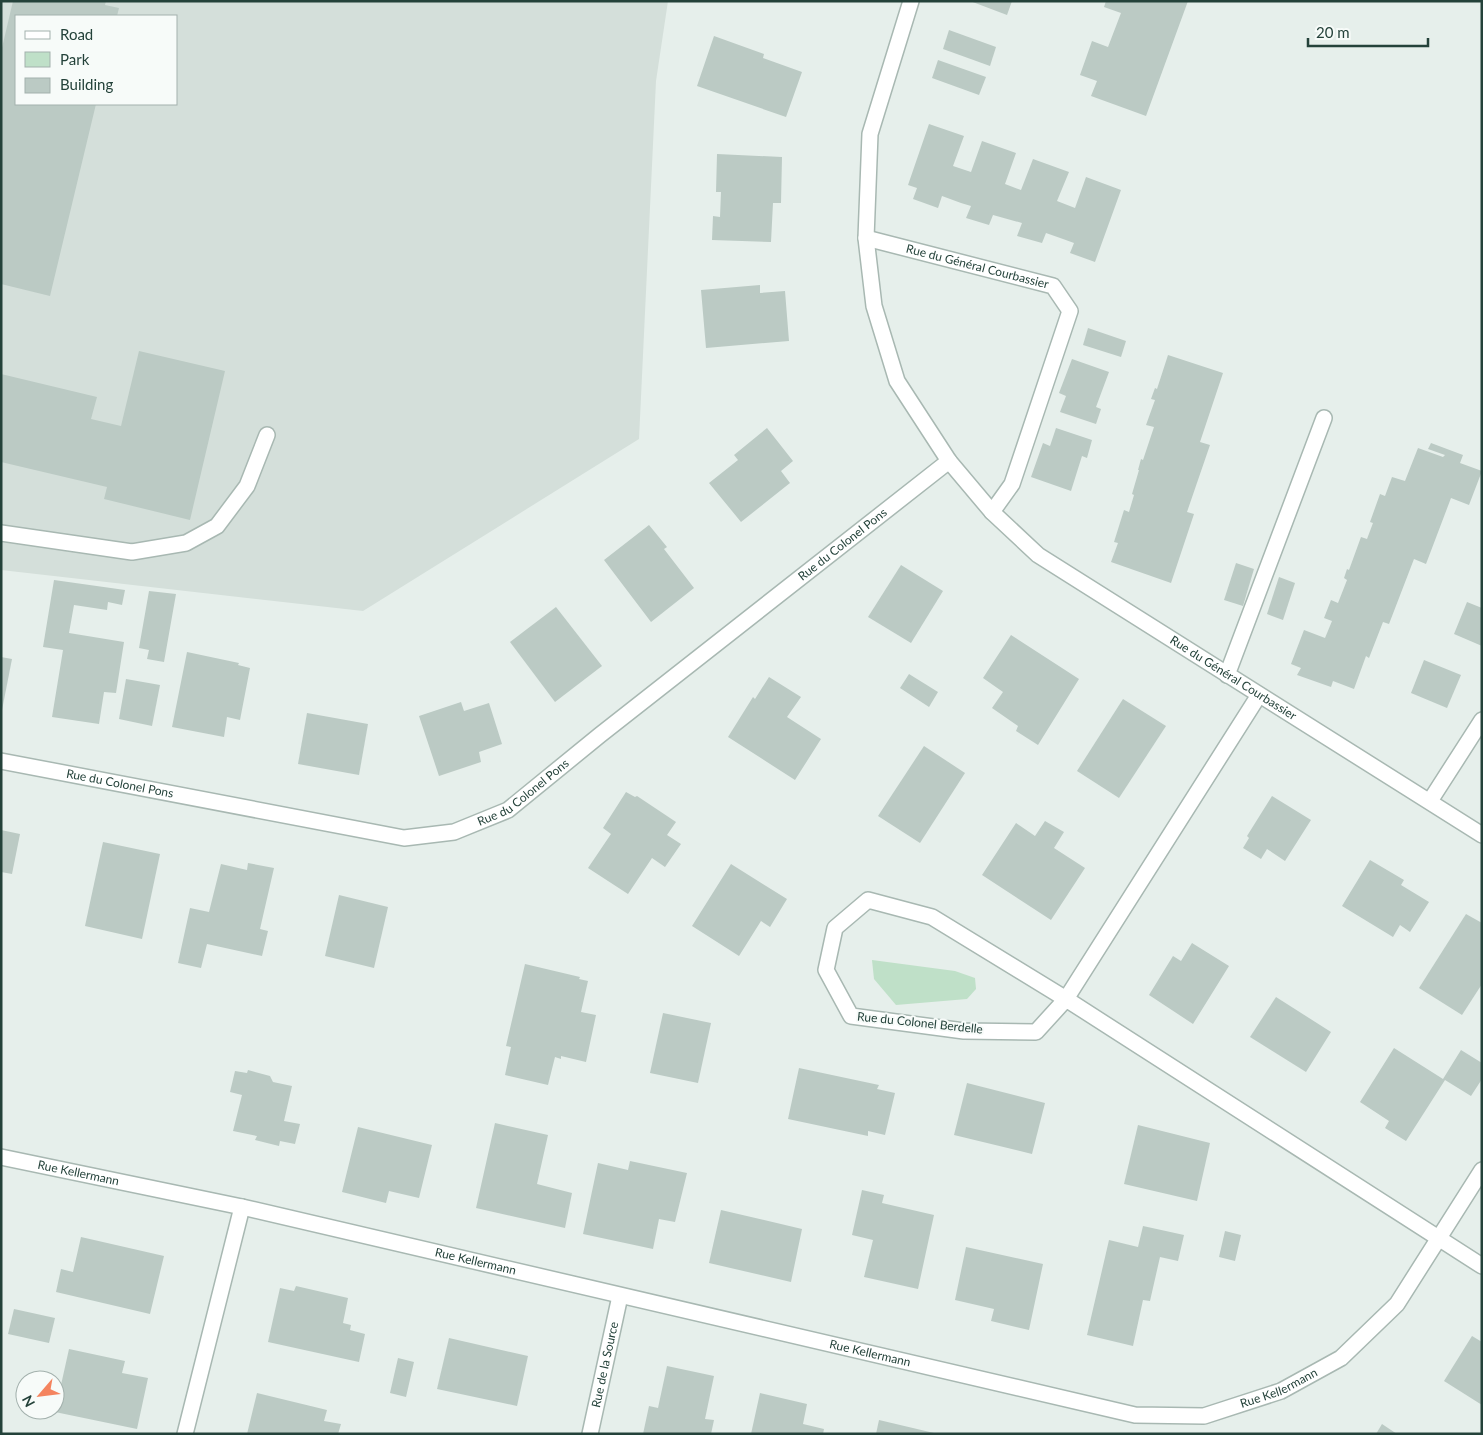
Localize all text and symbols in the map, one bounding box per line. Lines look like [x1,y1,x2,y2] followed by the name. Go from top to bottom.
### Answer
[15,15,178,105] legend
[1308,15,1428,47] scale bar
[1316,23,1350,41] text: 20 m
[60,25,93,43] text: Road
[60,50,90,68] text: Park
[60,75,113,93] text: Building
[905,241,1051,292] street label: Rue du Général Courbassier
[795,505,890,584] street label: Rue du Colonel Pons
[1167,632,1300,723] street label: Rue du Général Courbassier
[475,755,572,829] street label: Rue du Colonel Pons
[65,766,175,801] street label: Rue du Colonel Pons
[856,1008,984,1037] street label: Rue du Colonel Berdelle
[36,1157,121,1188] street label: Rue Kellermann
[434,1244,518,1278] street label: Rue Kellermann
[588,1320,621,1409] street label: Rue de la Source
[828,1336,912,1370] street label: Rue Kellermann
[1238,1364,1320,1411] street label: Rue Kellermann
[15,1370,65,1420] north arrow
[18,1393,38,1410] text: N

